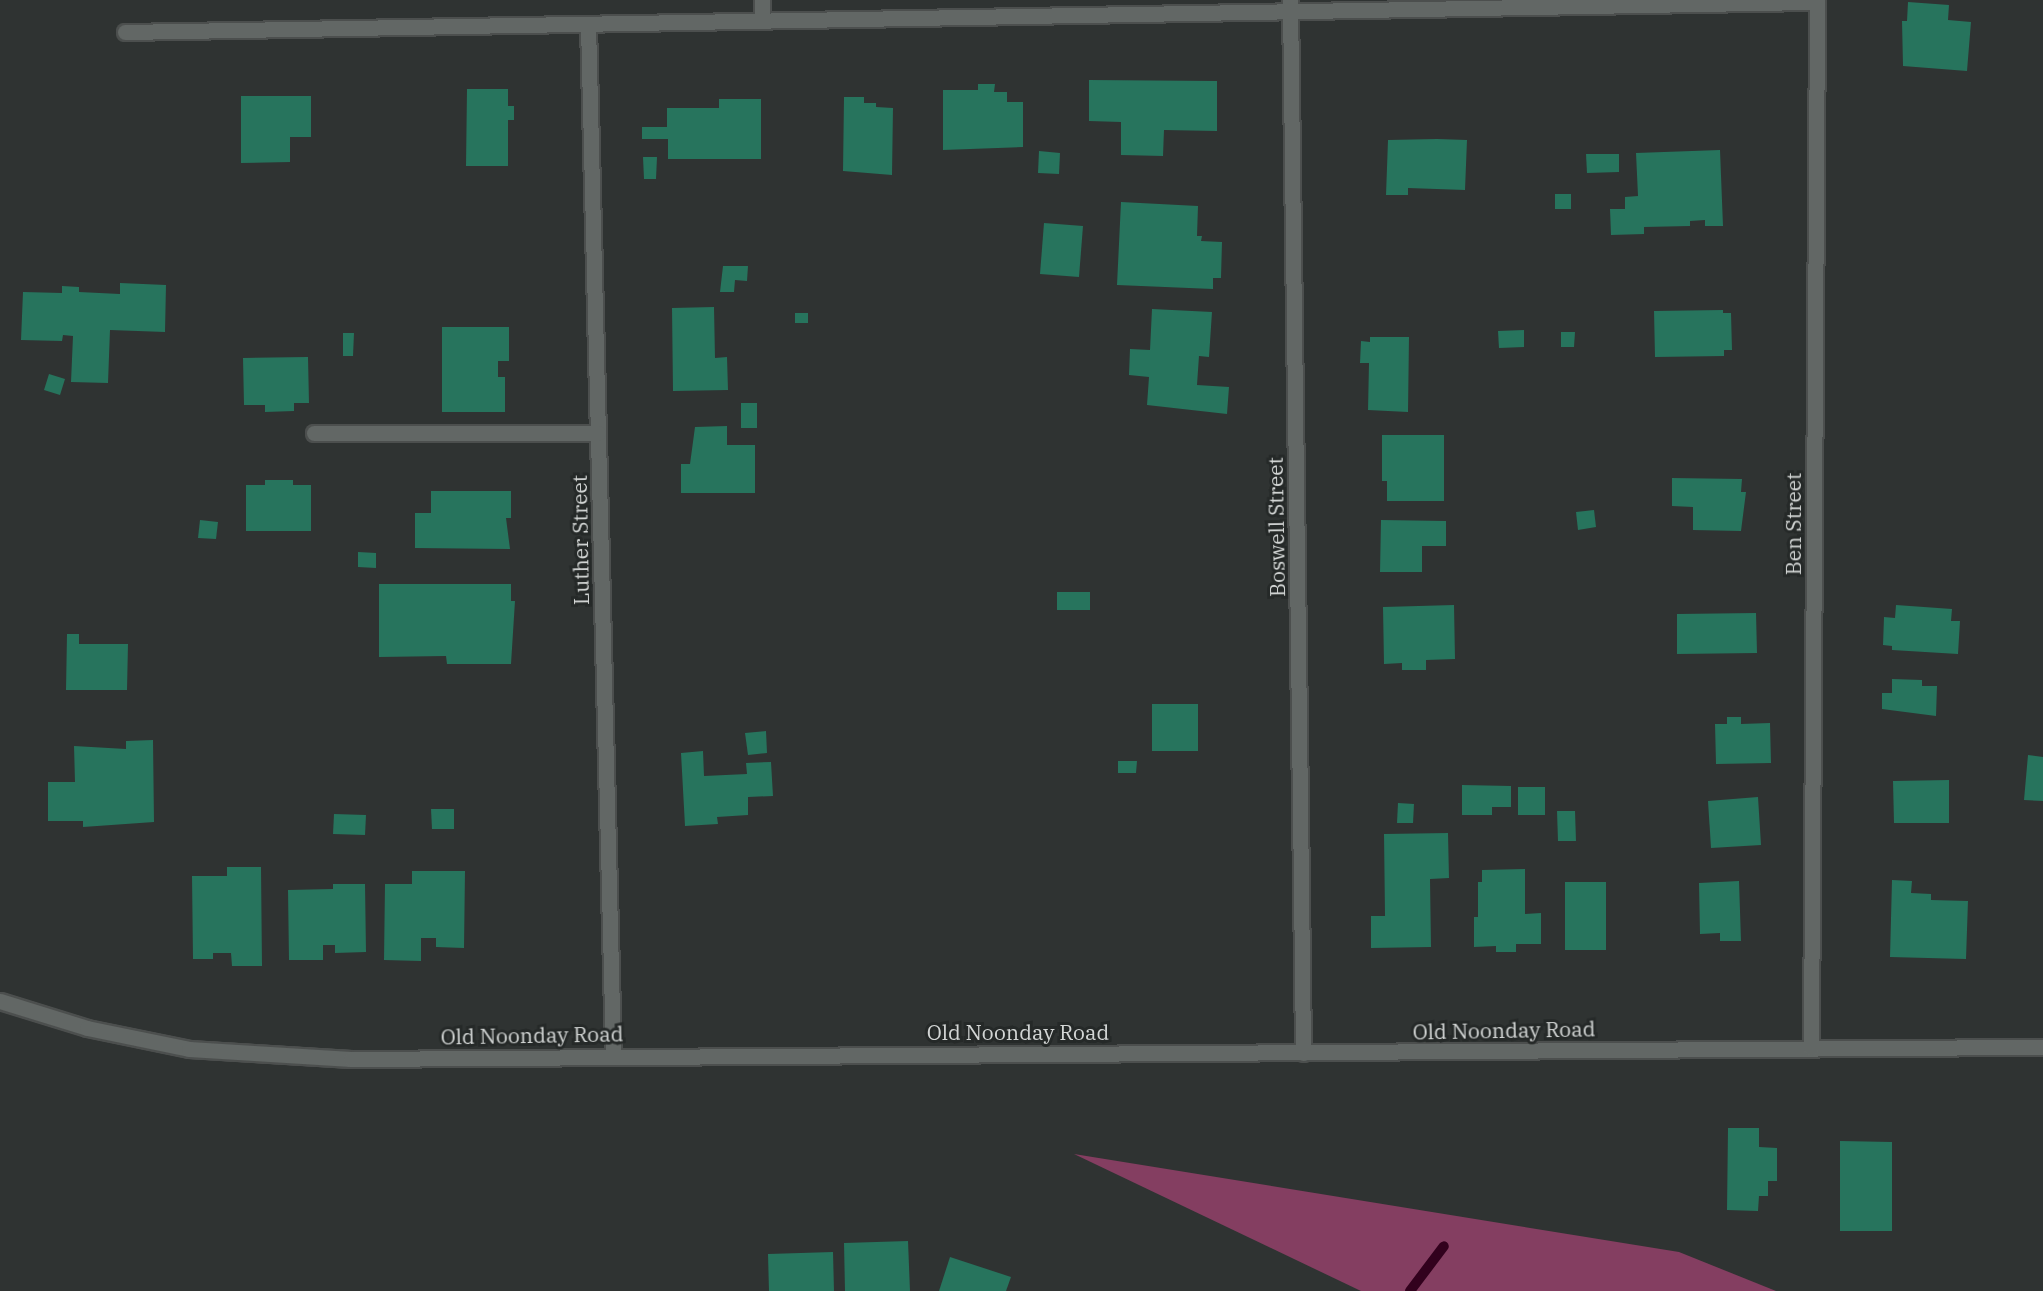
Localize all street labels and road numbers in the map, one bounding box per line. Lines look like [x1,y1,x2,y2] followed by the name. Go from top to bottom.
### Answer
[1262,457,1290,597] street label: Boswell Street
[1780,473,1806,575] street label: Ben Street
[566,475,594,605] street label: Luther Street
[1412,1016,1596,1044] street label: Old Noonday Road
[927,1019,1109,1045] street label: Old Noonday Road
[440,1021,624,1049] street label: Old Noonday Road

